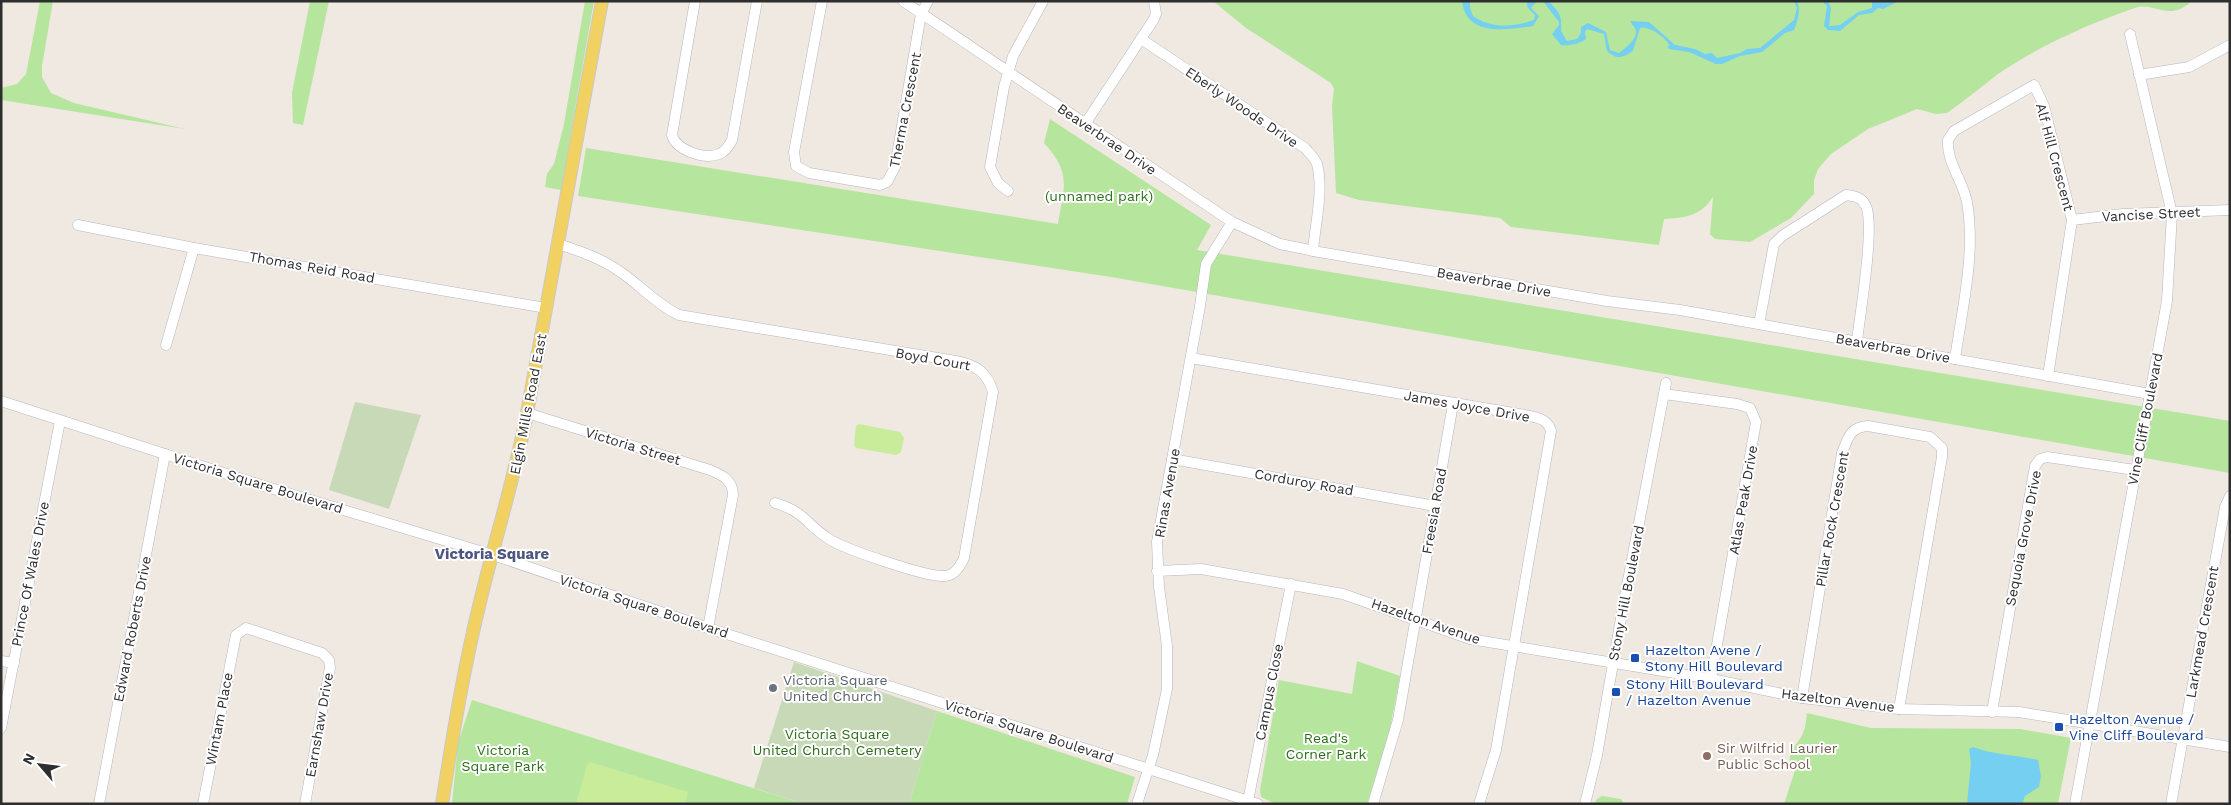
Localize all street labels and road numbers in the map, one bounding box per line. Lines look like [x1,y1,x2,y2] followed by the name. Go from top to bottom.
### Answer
[886,51,924,169] street label: Therma Crescent
[1183,63,1301,151] street label: Eberly Woods Drive
[1054,100,1160,178] street label: Beaverbrae Drive
[2033,101,2077,213] street label: Alf Hill Crescent
[2101,203,2201,225] street label: Vancise Street
[248,248,376,286] street label: Thomas Reid Road
[1436,264,1552,300] street label: Beaverbrae Drive
[1835,330,1951,366] street label: Beaverbrae Drive
[506,332,550,476] street label: Elgin Mills Road East
[894,345,972,373] street label: Boyd Court
[2124,351,2166,487] street label: Vine Cliff Boulevard
[1403,387,1531,425] street label: James Joyce Drive
[583,424,683,468] street label: Victoria Street
[1726,444,1760,556] street label: Atlas Peak Drive
[1151,447,1183,539] street label: Rinas Avenue
[171,449,345,517] street label: Victoria Square Boulevard
[1812,450,1852,588] street label: Pillar Rock Crescent
[1253,465,1355,499] street label: Corduroy Road
[1419,467,1449,555] street label: Freesia Road
[2002,469,2044,607] street label: Sequoia Grove Drive
[8,500,52,648] street label: Prince Of Wales Drive
[1605,524,1647,662] street label: Stony Hill Boulevard
[110,555,154,703] street label: Edward Roberts Drive
[2183,565,2222,699] street label: Larkmead Crescent
[557,571,731,641] street label: Victoria Square Boulevard
[1369,595,1483,647] street label: Hazelton Avenue
[1252,642,1286,742] street label: Campus Close
[202,671,236,767] street label: Wintam Place
[302,671,336,779] street label: Earnshaw Drive
[1780,685,1896,715] street label: Hazelton Avenue
[942,696,1116,766] street label: Victoria Square Boulevard

